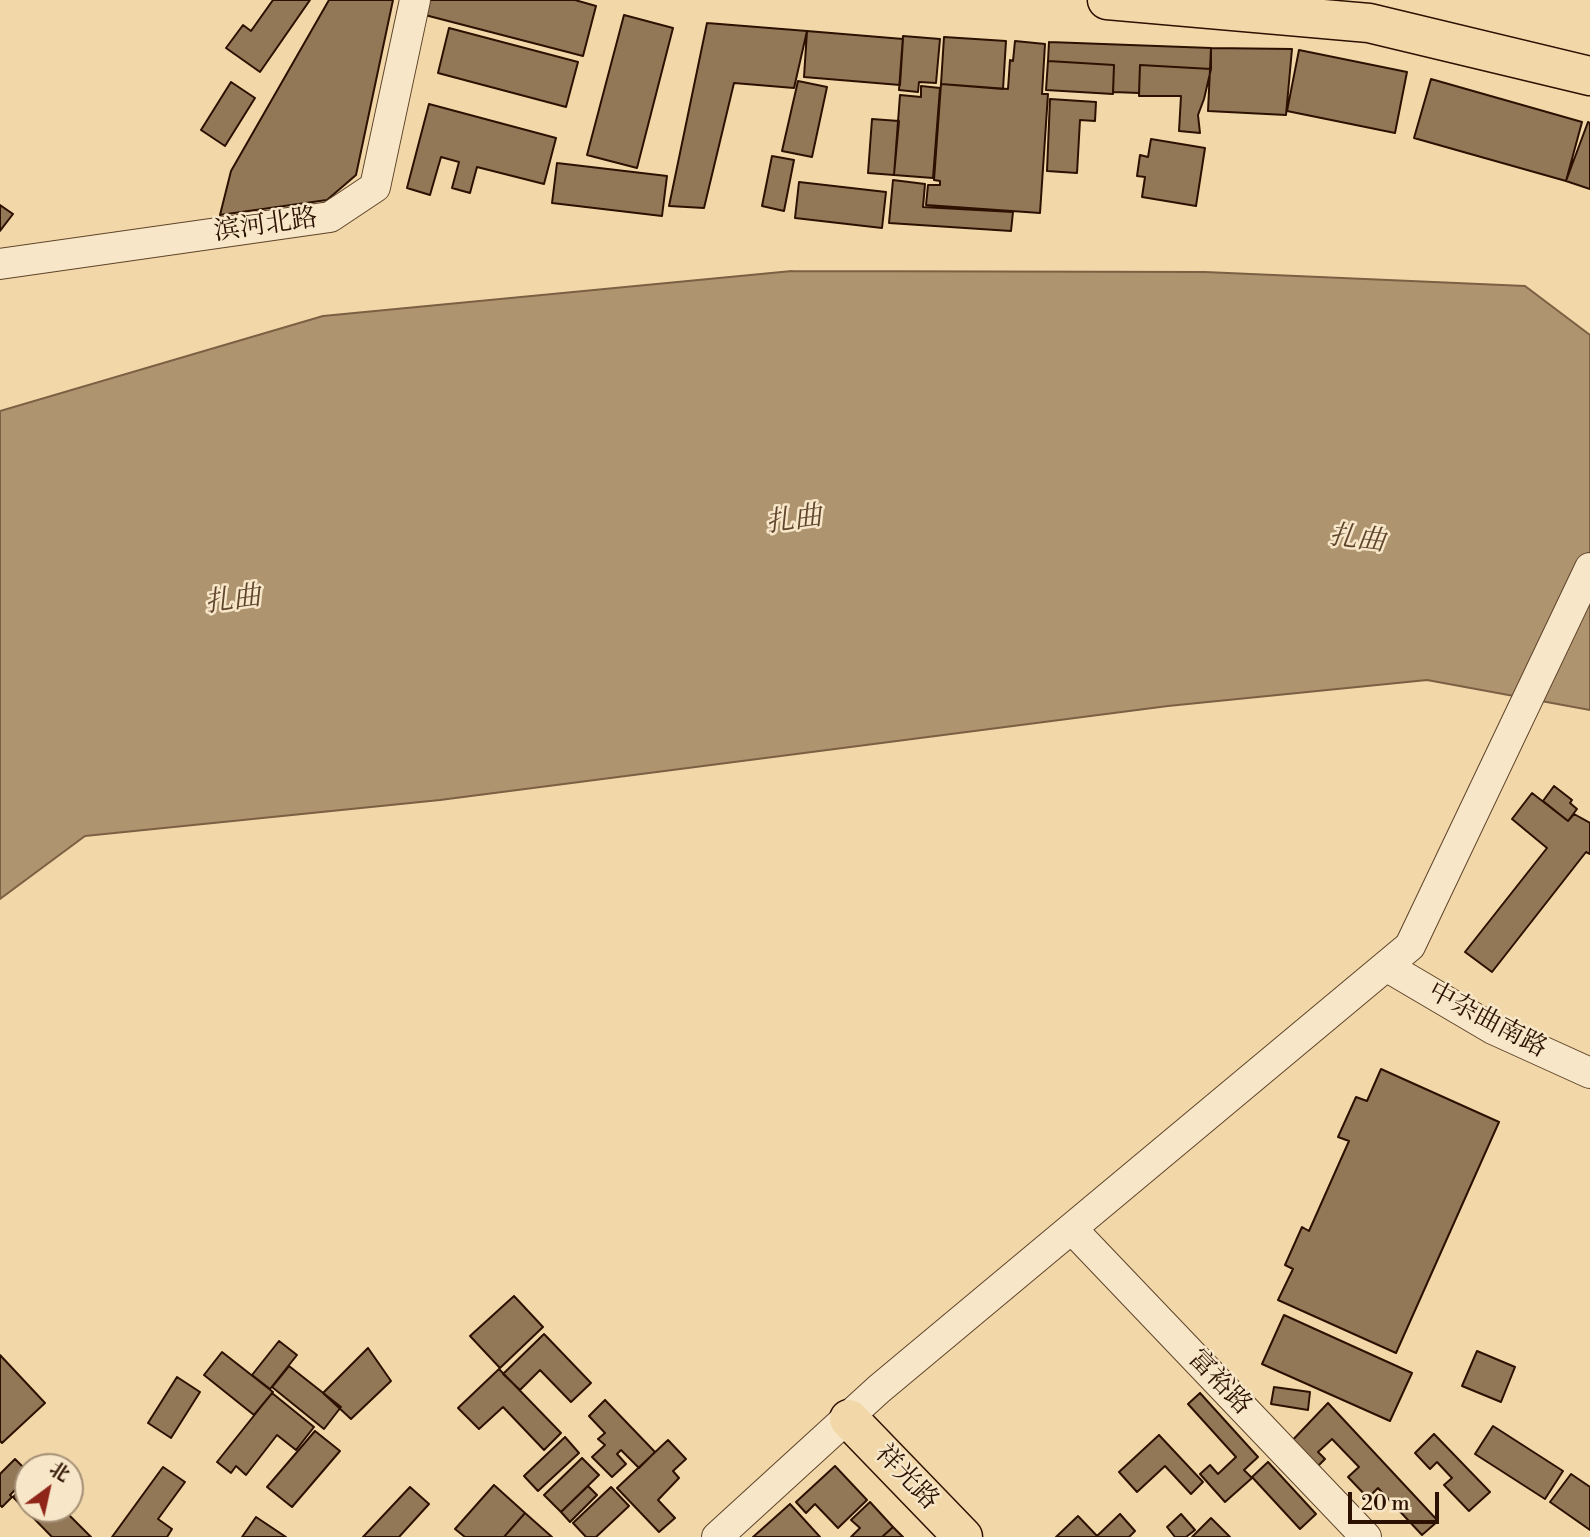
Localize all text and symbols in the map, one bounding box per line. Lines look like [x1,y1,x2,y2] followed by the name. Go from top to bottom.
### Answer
[212,203,320,249] street label: 滨河北路
[764,500,824,542] water label: 扎曲
[1327,520,1387,560] water label: 扎曲
[203,580,263,622] water label: 扎曲
[1422,977,1552,1065] street label: 中杂曲南路
[1181,1344,1257,1422] street label: 富裕路
[868,1439,944,1517] street label: 祥光路
[14,1453,84,1523] north arrow
[45,1457,74,1487] text: 北
[1352,1478,1443,1522] scale bar
[1361,1491,1410,1517] text: 20 m

